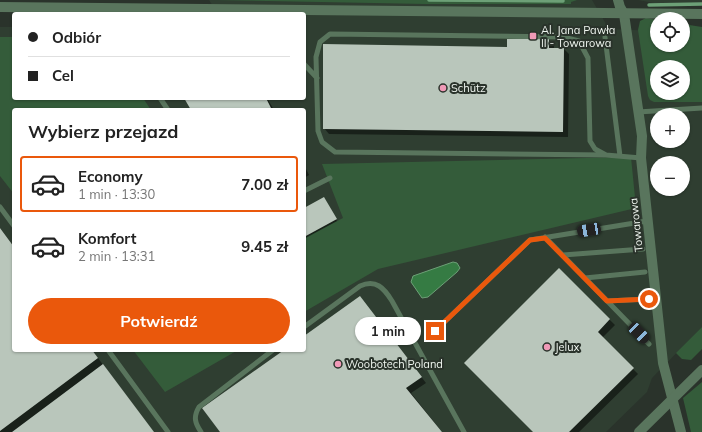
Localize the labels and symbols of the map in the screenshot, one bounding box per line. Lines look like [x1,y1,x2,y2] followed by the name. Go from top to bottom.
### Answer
[541,23,615,50] place label: Al. Jana Pawła II - Towarowa
[528,31,538,41] marker: Al. Jana Pawła II - Towarowa
[451,81,486,95] place label: Schütz
[438,83,448,93] marker: Schütz
[626,197,646,253] street label: Towarowa
[576,222,602,238] car
[640,290,658,308] route start
[355,317,421,345] callout: 1 min
[626,320,652,346] car
[426,322,444,340] route end
[555,340,580,354] place label: Jelux
[542,342,552,352] marker: Jelux
[346,357,443,371] place label: Woobotech Poland
[333,359,343,369] marker: Woobotech Poland

